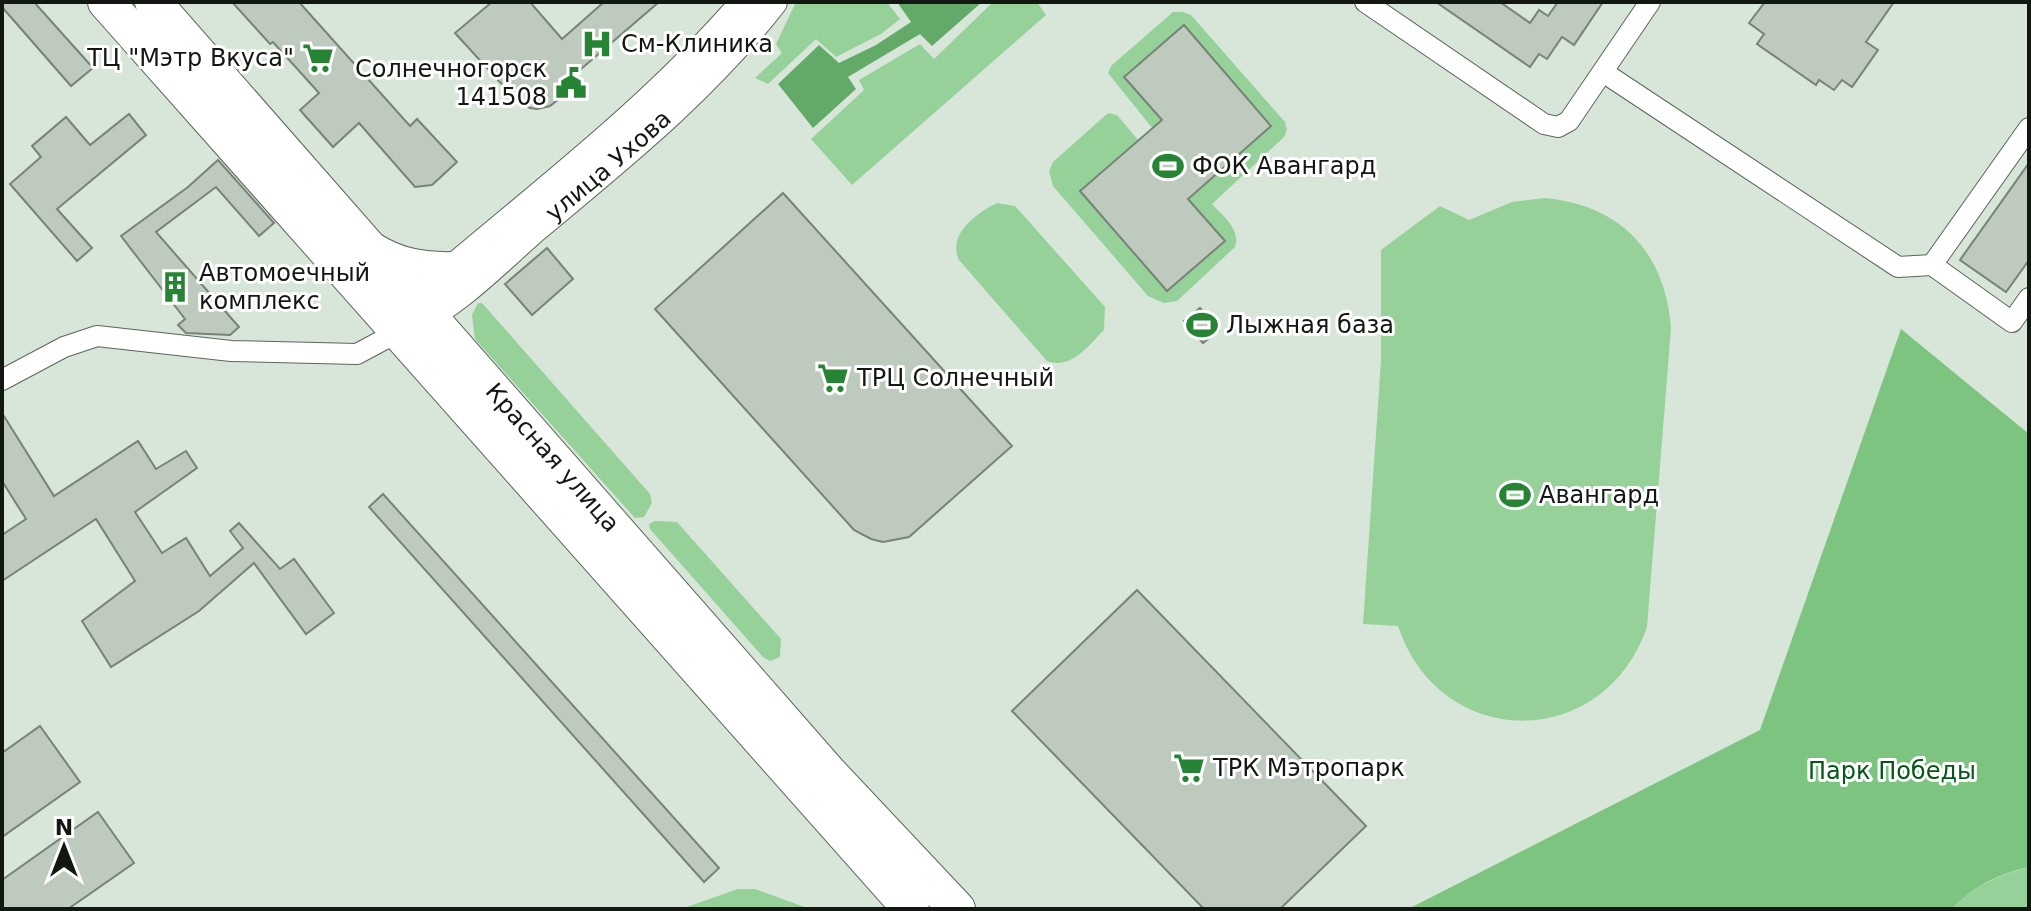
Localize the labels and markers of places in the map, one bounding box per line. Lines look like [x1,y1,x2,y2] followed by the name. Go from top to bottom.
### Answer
[580,27,614,61] hospital icon: См-Клиника
[621,30,773,58] place label: См-Клиника
[301,41,335,75] supermarket icon: ТЦ "Мэтр Вкуса"
[86,44,294,72] place label: ТЦ "Мэтр Вкуса"
[355,55,547,111] place label: Солнечногорск 141508
[554,66,588,100] public building icon: Солнечногорск 141508
[1151,149,1185,183] sports icon: ФОК Авангард
[1192,152,1376,180] place label: ФОК Авангард
[199,259,370,315] place label: Автомоечный комплекс
[158,270,192,304] building icon: Автомоечный комплекс
[1185,308,1219,342] sports icon: Лыжная база
[1226,311,1394,339] place label: Лыжная база
[816,361,850,395] supermarket icon: ТРЦ Солнечный
[856,364,1054,392] place label: ТРЦ Солнечный
[1498,478,1532,512] sports icon: Авангард
[1539,481,1659,509] place label: Авангард
[1172,751,1206,785] supermarket icon: ТРК Мэтропарк
[1212,754,1405,782] place label: ТРК Мэтропарк

